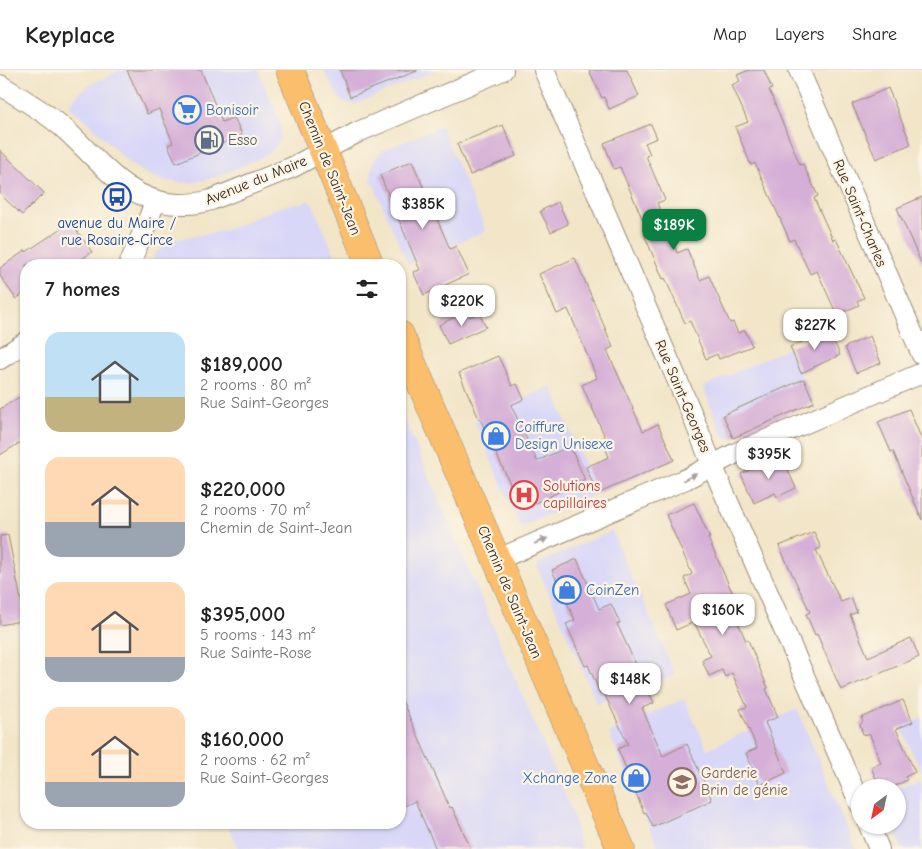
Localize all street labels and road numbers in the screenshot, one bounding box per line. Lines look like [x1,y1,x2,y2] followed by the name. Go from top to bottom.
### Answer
[295,98,365,238] street label: Chemin de Saint-Jean
[202,151,310,209] street label: Avenue du Maire
[829,156,891,270] street label: Rue Saint-Charles
[651,337,715,455] street label: Rue Saint-Georges
[474,523,546,661] street label: Chemin de Saint-Jean

